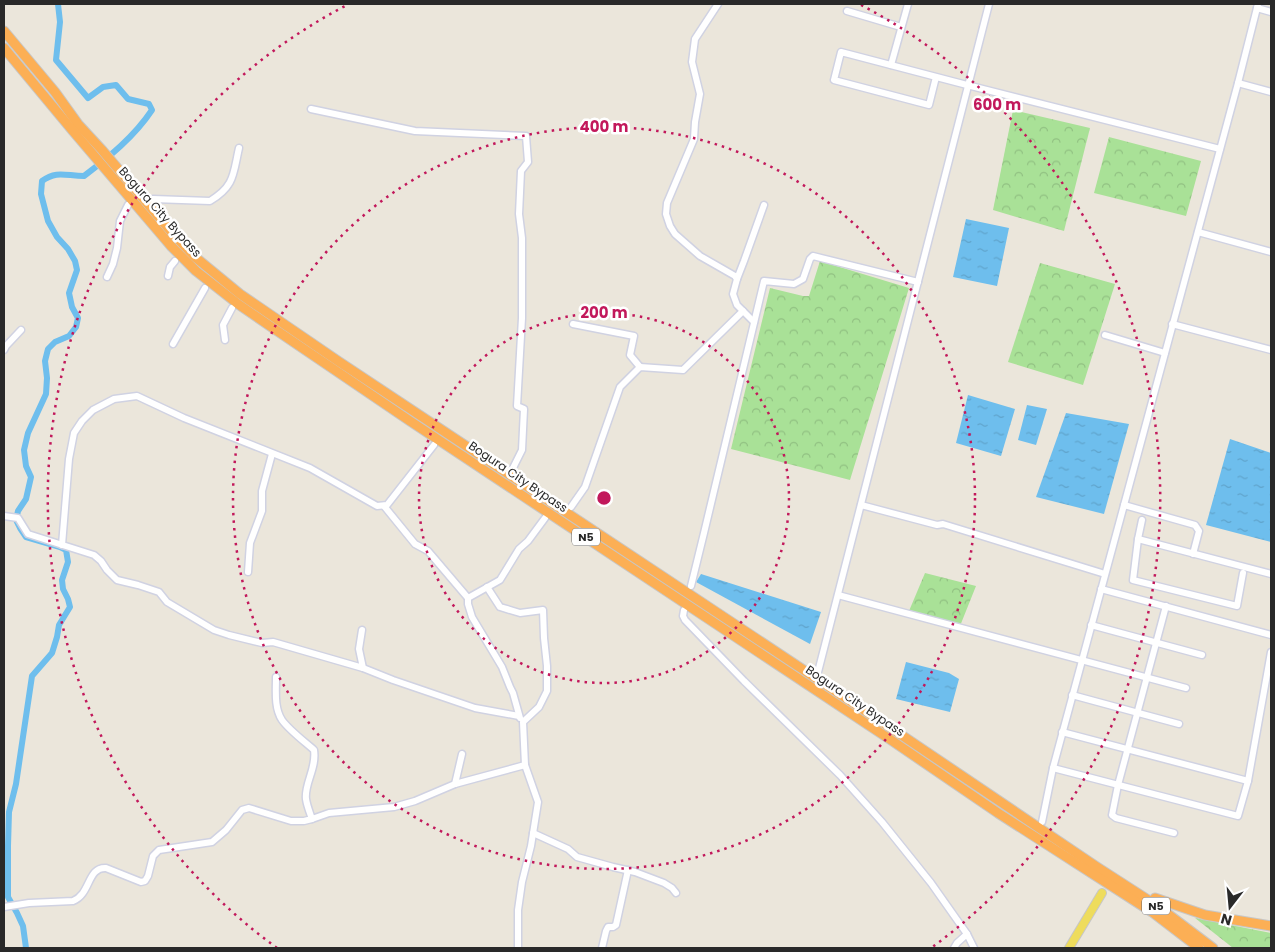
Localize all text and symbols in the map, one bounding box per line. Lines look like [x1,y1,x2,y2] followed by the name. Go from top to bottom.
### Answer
[973,94,1021,115] text: 600 m
[580,116,629,137] text: 400 m
[115,163,206,260] street label: Bogura City Bypass
[580,302,628,323] text: 200 m
[465,437,571,516] street label: Bogura City Bypass
[595,489,613,507] centre of rings
[572,528,600,546] road number: N5
[802,661,908,740] street label: Bogura City Bypass
[1205,882,1255,932] north arrow
[1142,898,1170,914] road number: N5
[1219,908,1234,931] text: N

